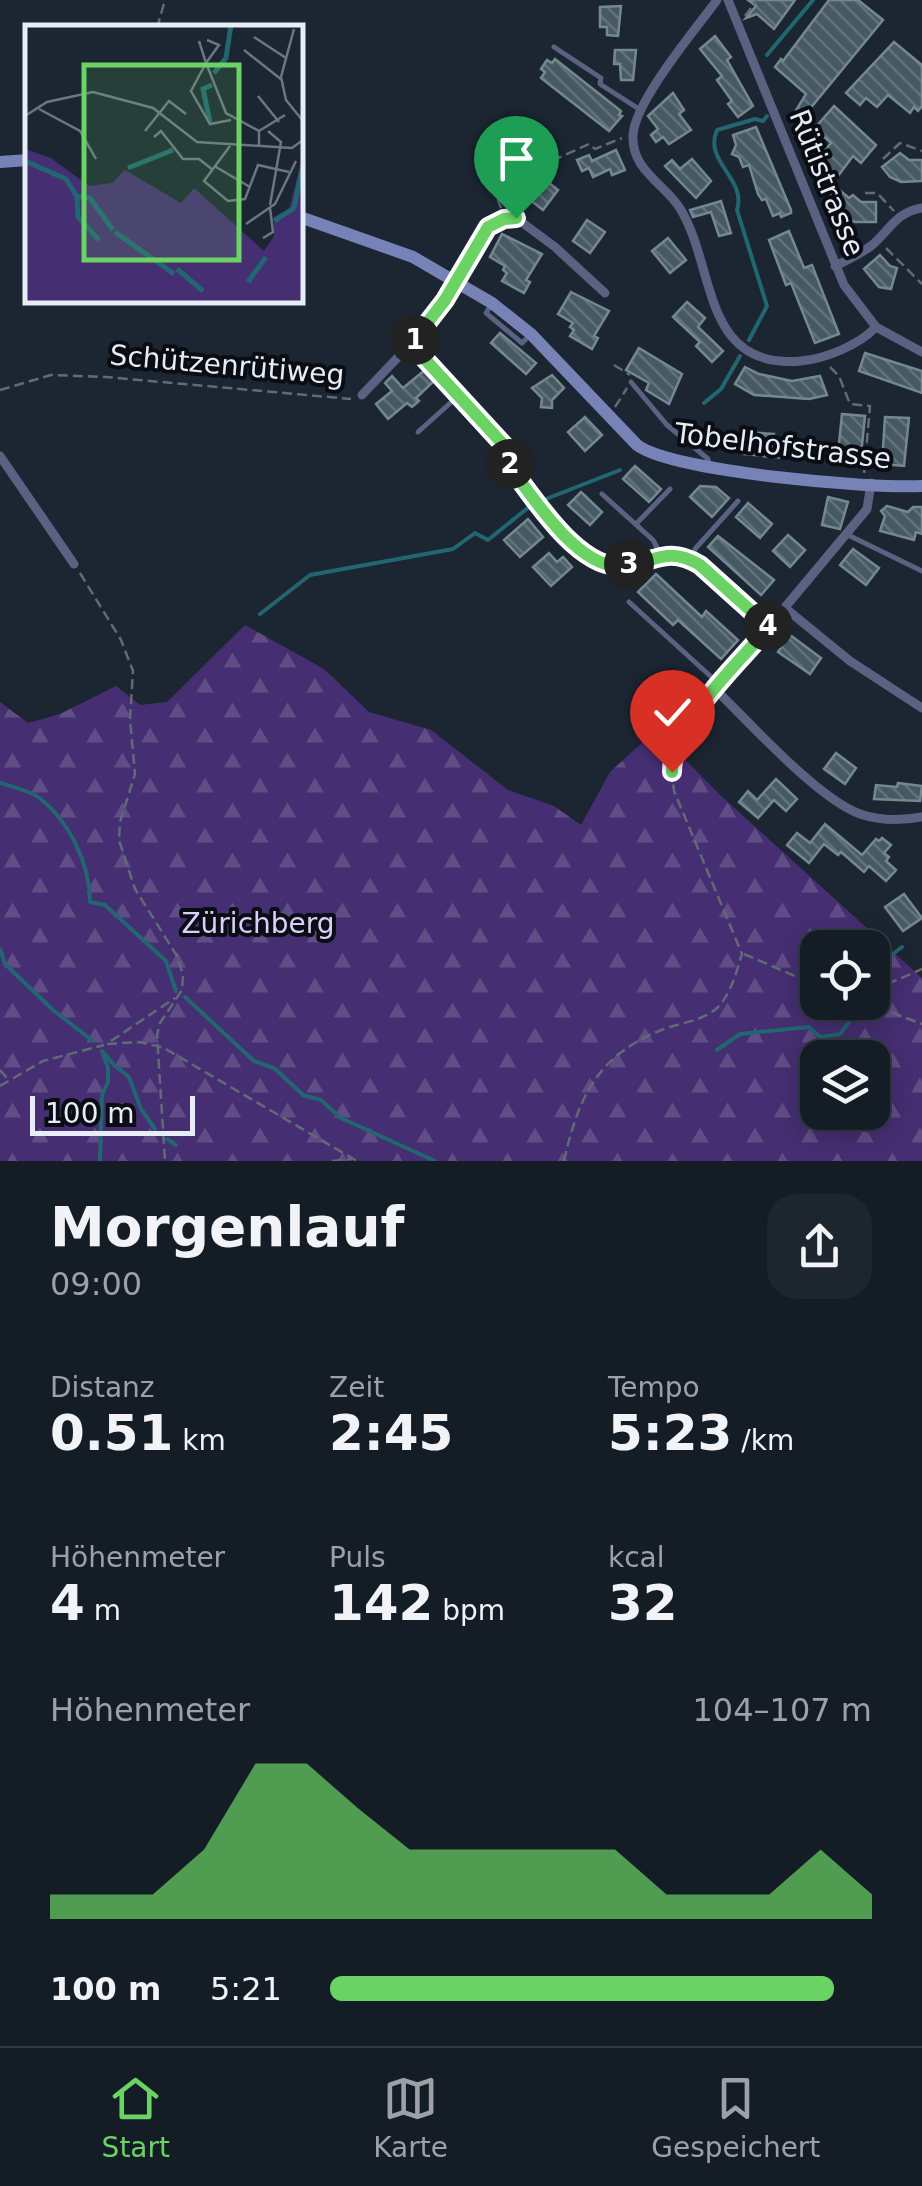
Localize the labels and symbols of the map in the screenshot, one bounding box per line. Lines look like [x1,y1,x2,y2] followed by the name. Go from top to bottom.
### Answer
[25,25,302,302] inset map
[783,105,871,261] street label: Rütistrasse
[474,116,559,219] pin
[390,315,440,365] pin: 1
[108,338,346,392] street label: Schützenrütiweg
[672,416,893,476] street label: Tobelhofstrasse
[485,439,535,489] pin: 2
[604,539,654,589] pin: 3
[743,601,793,651] pin: 4
[630,670,715,773] pin
[181,907,335,940] park label: Zürichberg
[30,1091,195,1136] scale bar

